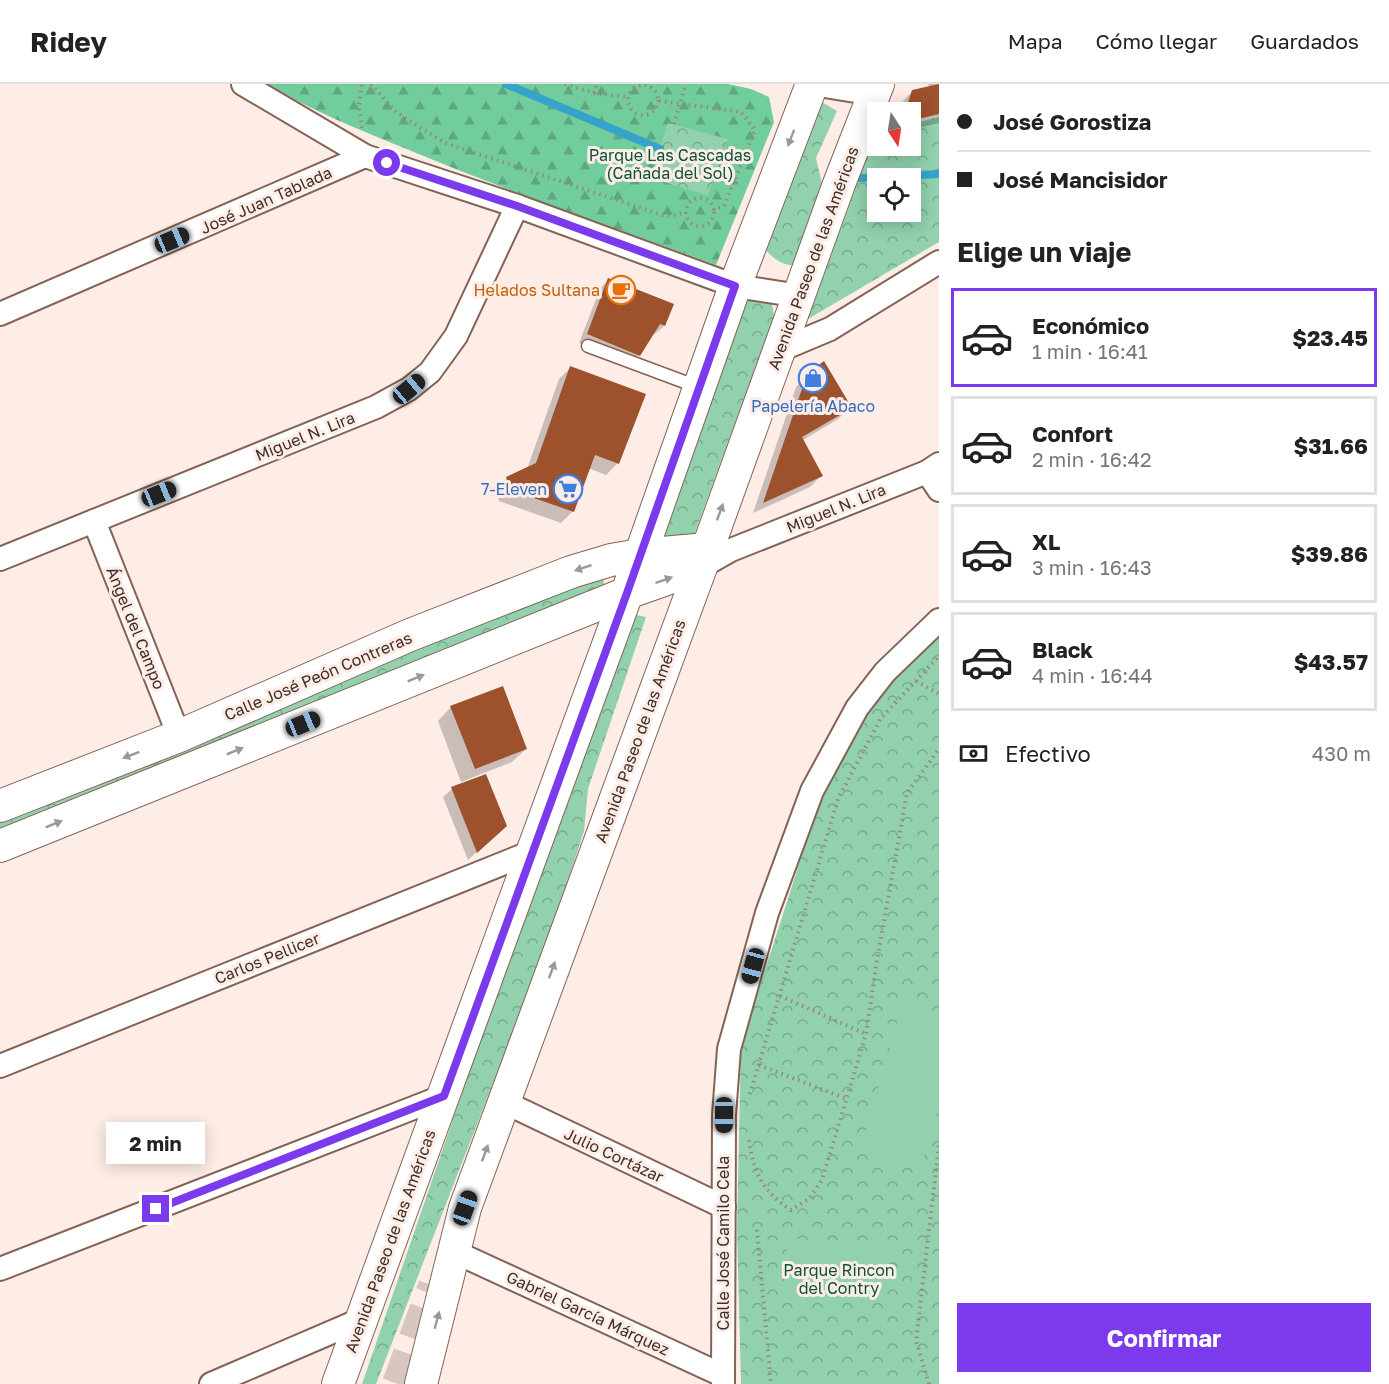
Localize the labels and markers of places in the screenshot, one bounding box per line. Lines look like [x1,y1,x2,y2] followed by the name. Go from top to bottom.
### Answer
[605,274,637,306] cafe icon: Helados Sultana
[473,280,600,300] place label: Helados Sultana
[797,362,829,394] shop icon: Papelería Abaco
[751,396,875,416] place label: Papelería Abaco
[552,473,584,505] supermarket icon: 7-Eleven
[481,479,547,499] place label: 7-Eleven

